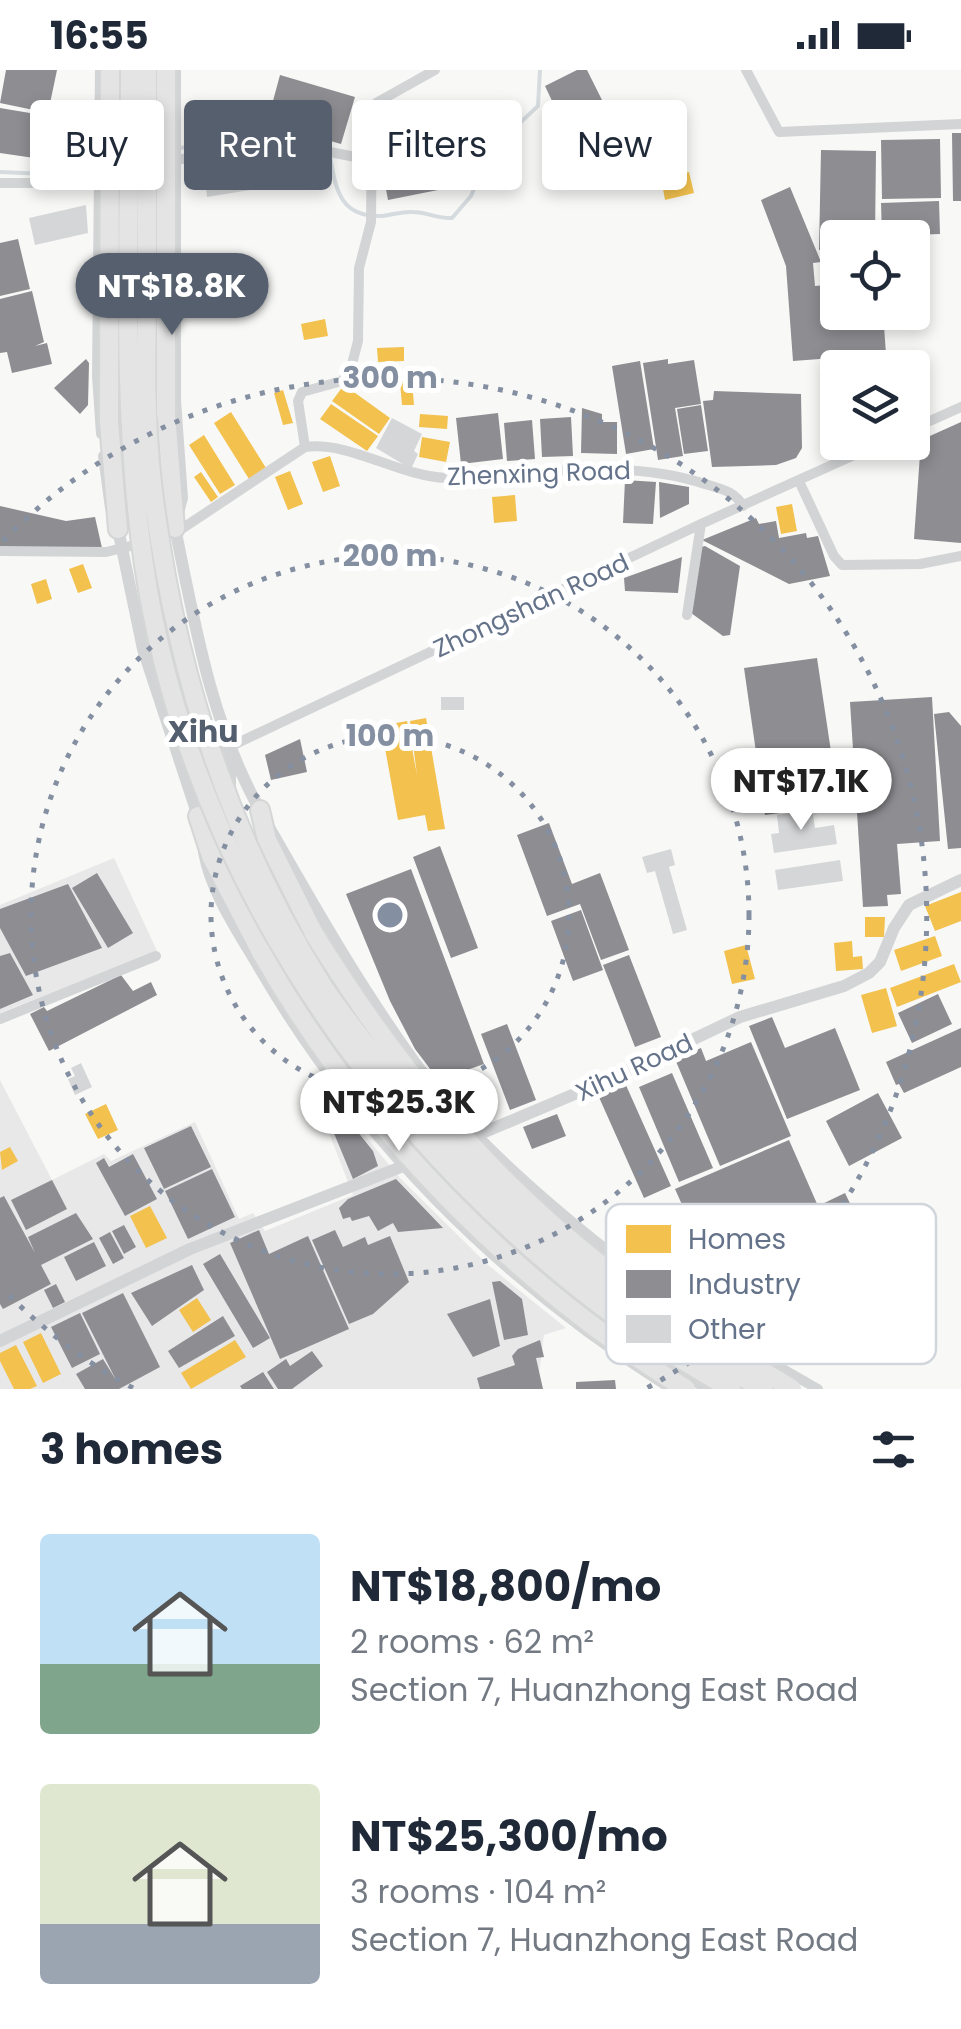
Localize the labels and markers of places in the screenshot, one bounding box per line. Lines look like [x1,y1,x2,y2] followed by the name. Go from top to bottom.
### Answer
[69,253,275,338] pin: NT$18.8K
[698,748,904,833] pin: NT$17.1K
[372,897,408,933] centre of rings
[296,1069,502,1154] pin: NT$25.3K

